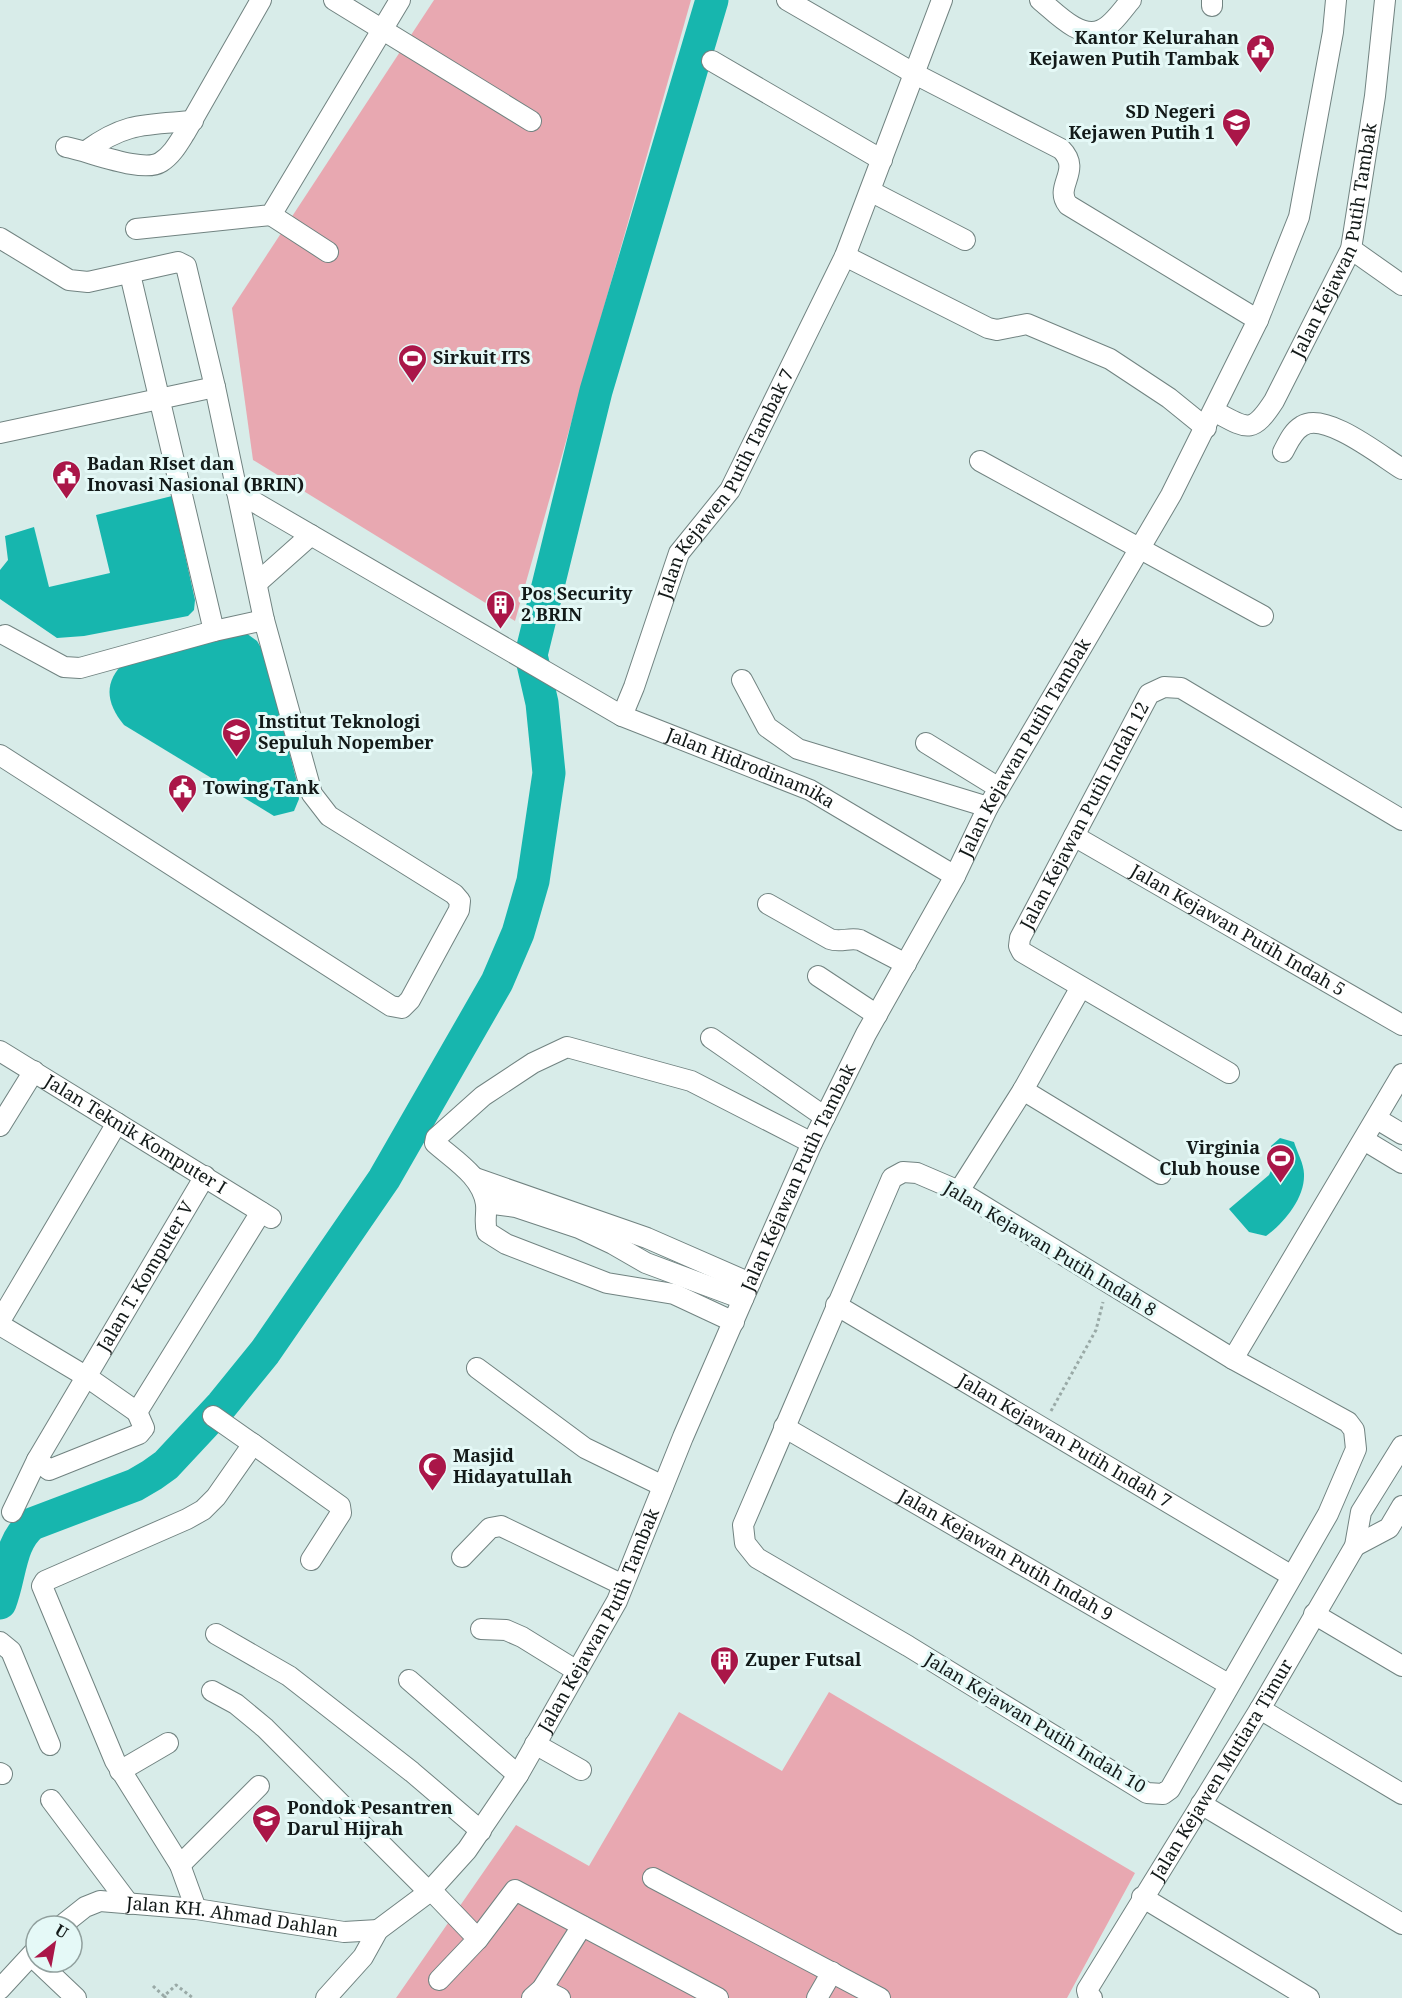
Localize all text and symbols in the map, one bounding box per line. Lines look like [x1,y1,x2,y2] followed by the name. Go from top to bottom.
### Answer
[1029,25,1240,70] place label: Kantor Kelurahan Kejawen Putih Tambak
[1244,32,1276,74] public building icon: Kantor Kelurahan Kejawen Putih Tambak
[1068,99,1216,144] place label: SD Negeri Kejawen Putih 1
[1220,106,1252,148] school or university icon: SD Negeri Kejawen Putih 1
[1284,121,1382,362] street label: Jalan Kejawan Putih Tambak
[396,342,428,384] sports icon: Sirkuit ITS
[433,345,530,369] place label: Sirkuit ITS
[651,365,799,603] street label: Jalan Kejawen Putih Tambak 7
[87,451,304,496] place label: Badan RIset dan Inovasi Nasional (BRIN)
[50,458,82,500] public building icon: Badan RIset dan Inovasi Nasional (BRIN)
[521,581,633,626] place label: Pos Security 2 BRIN
[484,588,516,630] building icon: Pos Security 2 BRIN
[952,633,1096,862] street label: Jalan Kejawan Putih Tambak
[1013,697,1154,934] street label: Jalan Kejawan Putih Indah 12
[258,709,434,754] place label: Institut Teknologi Sepuluh Nopember
[221,716,253,758] school or university icon: Institut Teknologi Sepuluh Nopember
[662,721,840,813] street label: Jalan Hidrodinamika
[166,772,198,814] public building icon: Towing Tank
[203,775,320,799] place label: Towing Tank
[1126,858,1350,1001] street label: Jalan Kejawan Putih Indah 5
[735,1059,861,1296] street label: Jalan Kejawan Putih Tambak
[40,1068,231,1199] street label: Jalan Teknik Komputer I
[1159,1135,1260,1180] place label: Virginia Club house
[1265,1142,1297,1184] sports icon: Virginia Club house
[939,1175,1161,1321] street label: Jalan Kejawan Putih Indah 8
[90,1196,199,1356] street label: Jalan T. Komputer V
[953,1367,1176,1513] street label: Jalan Kejawan Putih Indah 7
[453,1443,572,1488] place label: Masjid Hidayatullah
[416,1450,448,1492] mosque icon: Masjid Hidayatullah
[894,1482,1118,1626] street label: Jalan Kejawan Putih Indah 9
[531,1504,664,1737] street label: Jalan Kejawan Putih Tambak
[708,1644,740,1686] building icon: Zuper Futsal
[920,1646,1151,1798] street label: Jalan Kejawan Putih Indah 10
[745,1647,862,1671] place label: Zuper Futsal
[1144,1654,1298,1885] street label: Jalan Kejawen Mutiara Timur
[287,1795,453,1840] place label: Pondok Pesantren Darul Hijrah
[250,1802,282,1844] school or university icon: Pondok Pesantren Darul Hijrah
[124,1890,340,1942] street label: Jalan KH. Ahmad Dahlan
[24,1914,84,1974] north arrow
[51,1919,73,1944] text: U

